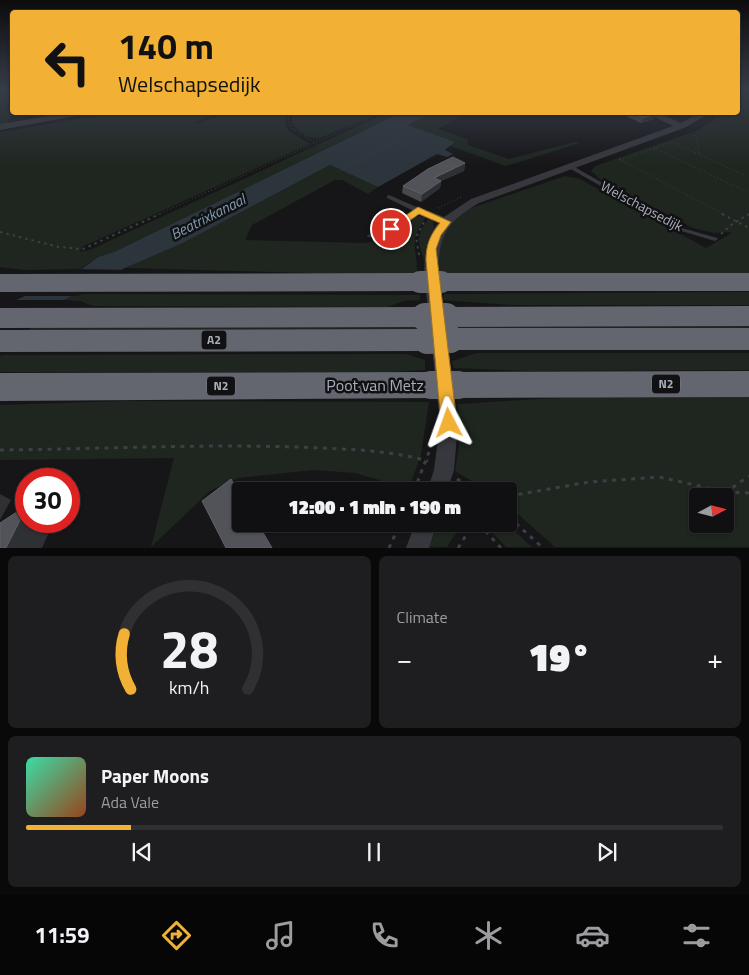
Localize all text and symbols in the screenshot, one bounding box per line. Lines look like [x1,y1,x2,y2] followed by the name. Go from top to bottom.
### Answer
[118,19,214,73] text: 140 m
[35,30,100,95] icon: left
[118,67,261,101] text: Welschapsedijk
[597,175,687,236] street label: Welschapsedijk
[166,187,251,245] water label: Beatrixkanaal
[370,208,412,250] pin
[377,215,405,243] icon: arrive
[202,330,226,350] road number: A2
[326,373,424,397] street label: Poot van Metz
[652,374,680,394] road number: N2
[207,376,235,396] road number: N2
[422,396,474,448] position arrow
[15,468,80,533] speed limit sign: 30
[689,488,734,532] north arrow
[689,488,734,533] map controls
[288,492,461,521] text: 12:00 · 1 min · 190 m
[397,605,448,629] text: Climate
[160,609,218,688] text: 28
[528,628,591,686] text: 19°
[397,637,412,680] text: −
[707,637,723,680] text: +
[169,674,209,701] text: km/h
[101,761,209,790] text: Paper Moons
[101,790,159,814] text: Ada Vale
[128,838,156,866] icon: previous
[360,838,388,866] icon: pause
[593,838,621,866] icon: next
[35,918,89,952] text: 11:59
[159,918,194,953] icon: directions
[263,918,298,953] icon: music
[367,918,402,953] icon: phone
[471,918,506,953] icon: climate
[575,918,610,953] icon: car
[679,918,714,953] icon: filters

